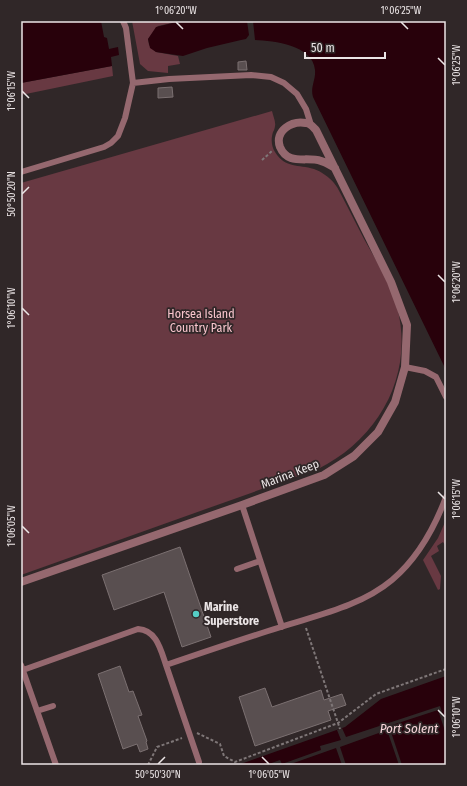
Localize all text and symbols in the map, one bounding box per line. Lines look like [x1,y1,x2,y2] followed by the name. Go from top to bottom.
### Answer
[155,5,197,17] text: 1°06'20"W
[381,5,422,17] text: 1°06'25"W
[305,34,385,60] scale bar
[311,41,335,55] text: 50 m
[451,44,463,85] text: 1°06'25"W
[6,70,18,111] text: 1°06'15"W
[6,171,18,217] text: 50°50'20"N
[451,261,463,303] text: 1°06'20"W
[6,287,18,328] text: 1°06'10"W
[167,307,235,335] park label: Horsea Island Country Park
[259,457,321,491] street label: Marina Keep
[451,478,463,519] text: 1°06'15"W
[6,505,18,547] text: 1°06'05"W
[204,600,259,628] place label: Marine Superstore
[191,609,201,619] marker: Marine Superstore
[451,696,463,737] text: 1°06'10"W
[380,721,439,736] water label: Port Solent
[135,769,181,781] text: 50°50'30"N
[248,769,290,781] text: 1°06'05"W

